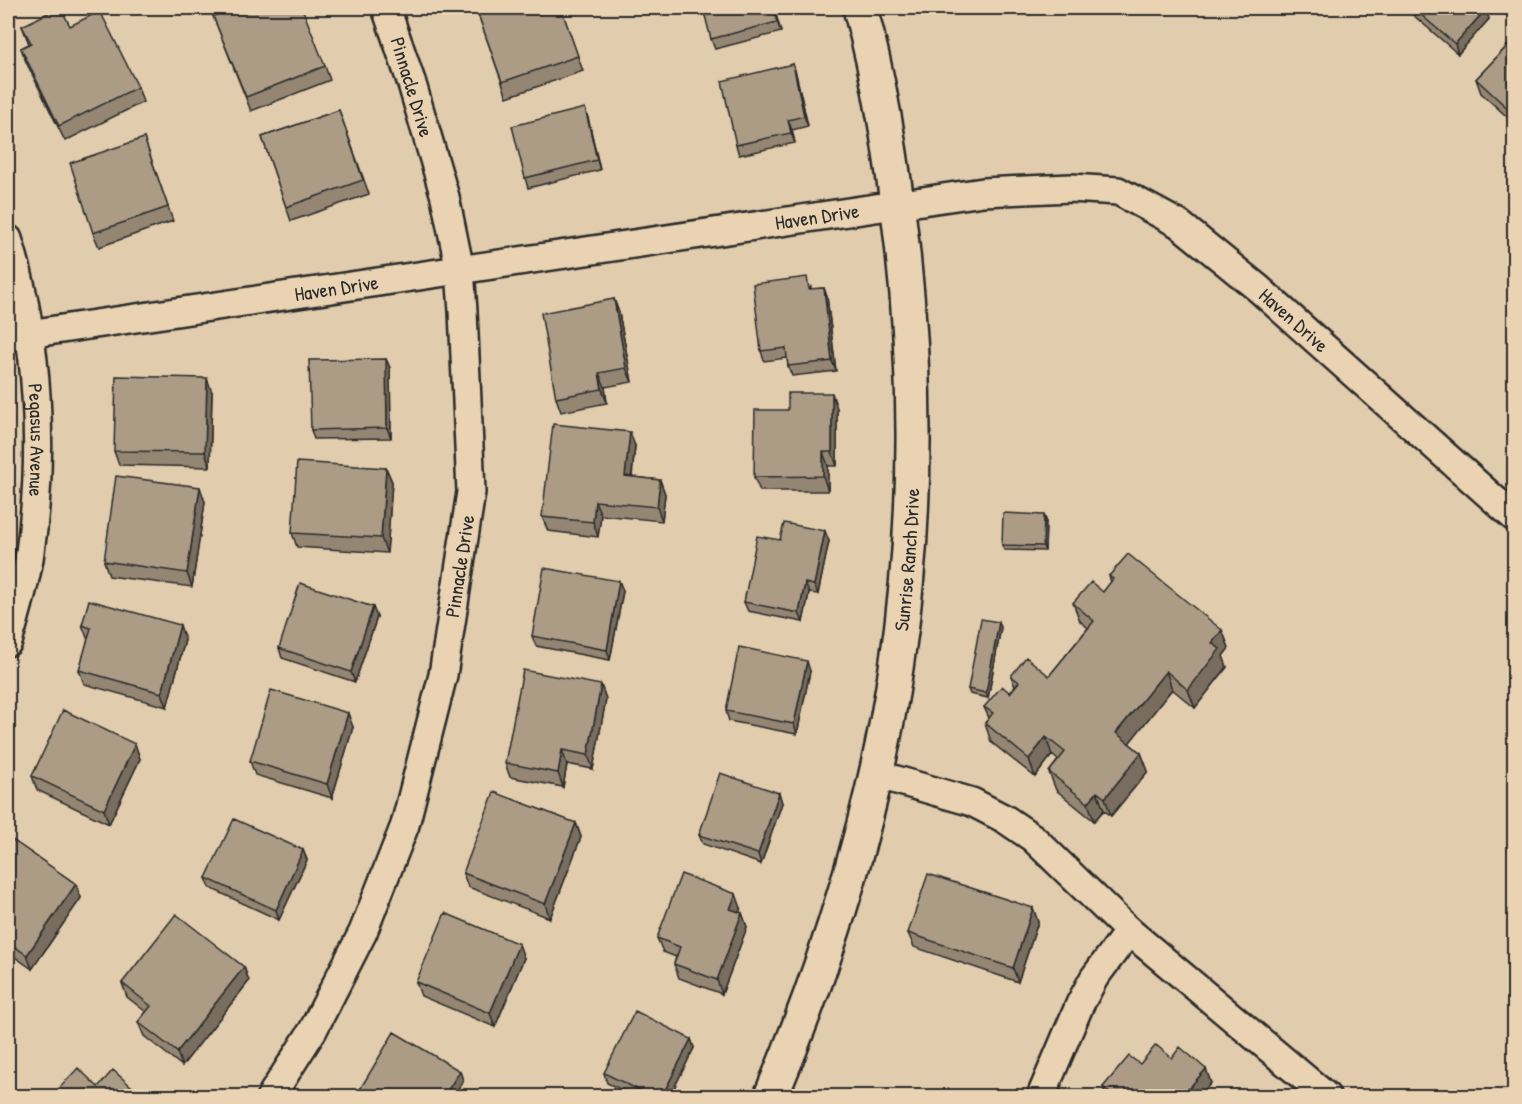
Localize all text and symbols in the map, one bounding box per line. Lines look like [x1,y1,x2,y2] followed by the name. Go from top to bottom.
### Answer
[384,34,440,140] street label: Pinnacle Drive
[773,197,861,236] street label: Haven Drive
[293,268,380,307] street label: Haven Drive
[1254,282,1335,358] street label: Haven Drive
[22,383,52,498] street label: Pegasus Avenue
[887,488,925,632] street label: Sunrise Ranch Drive
[438,513,480,619] street label: Pinnacle Drive

